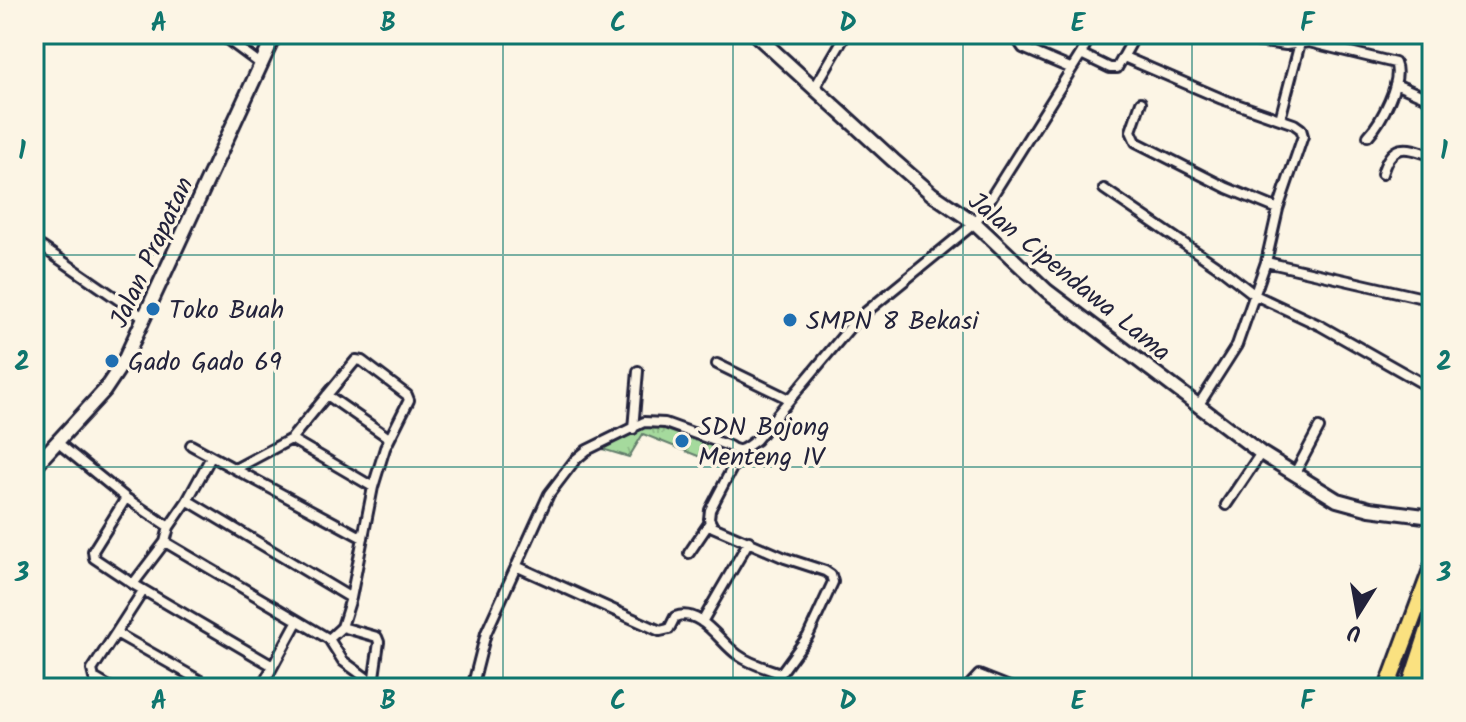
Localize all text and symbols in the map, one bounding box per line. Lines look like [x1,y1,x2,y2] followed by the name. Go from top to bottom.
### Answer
[151,3,167,45] text: A
[380,3,396,45] text: B
[610,3,626,45] text: C
[839,3,857,45] text: D
[1071,3,1087,45] text: E
[1300,3,1316,45] text: F
[18,131,26,173] text: 1
[1440,131,1448,173] text: 1
[99,170,206,336] street label: Jalan Prapatan
[958,182,1180,373] street label: Jalan Cipendawa Lama
[169,290,284,332] place label: Toko Buah
[144,300,162,318] marker: Toko Buah
[806,301,980,343] place label: SMPN 8 Bekasi
[781,311,799,329] marker: SMPN 8 Bekasi
[14,342,30,384] text: 2
[128,342,282,384] place label: Gado Gado 69
[1436,342,1452,384] text: 2
[103,352,121,370] marker: Gado Gado 69
[698,407,830,479] place label: SDN Bojong Menteng IV
[673,432,691,450] marker: SDN Bojong Menteng IV
[14,553,29,595] text: 3
[1436,553,1451,595] text: 3
[1318,574,1398,654] north arrow
[1345,613,1364,650] text: U
[151,681,167,722] text: A
[380,681,396,722] text: B
[610,681,626,722] text: C
[839,681,857,722] text: D
[1071,681,1087,722] text: E
[1300,681,1316,722] text: F

